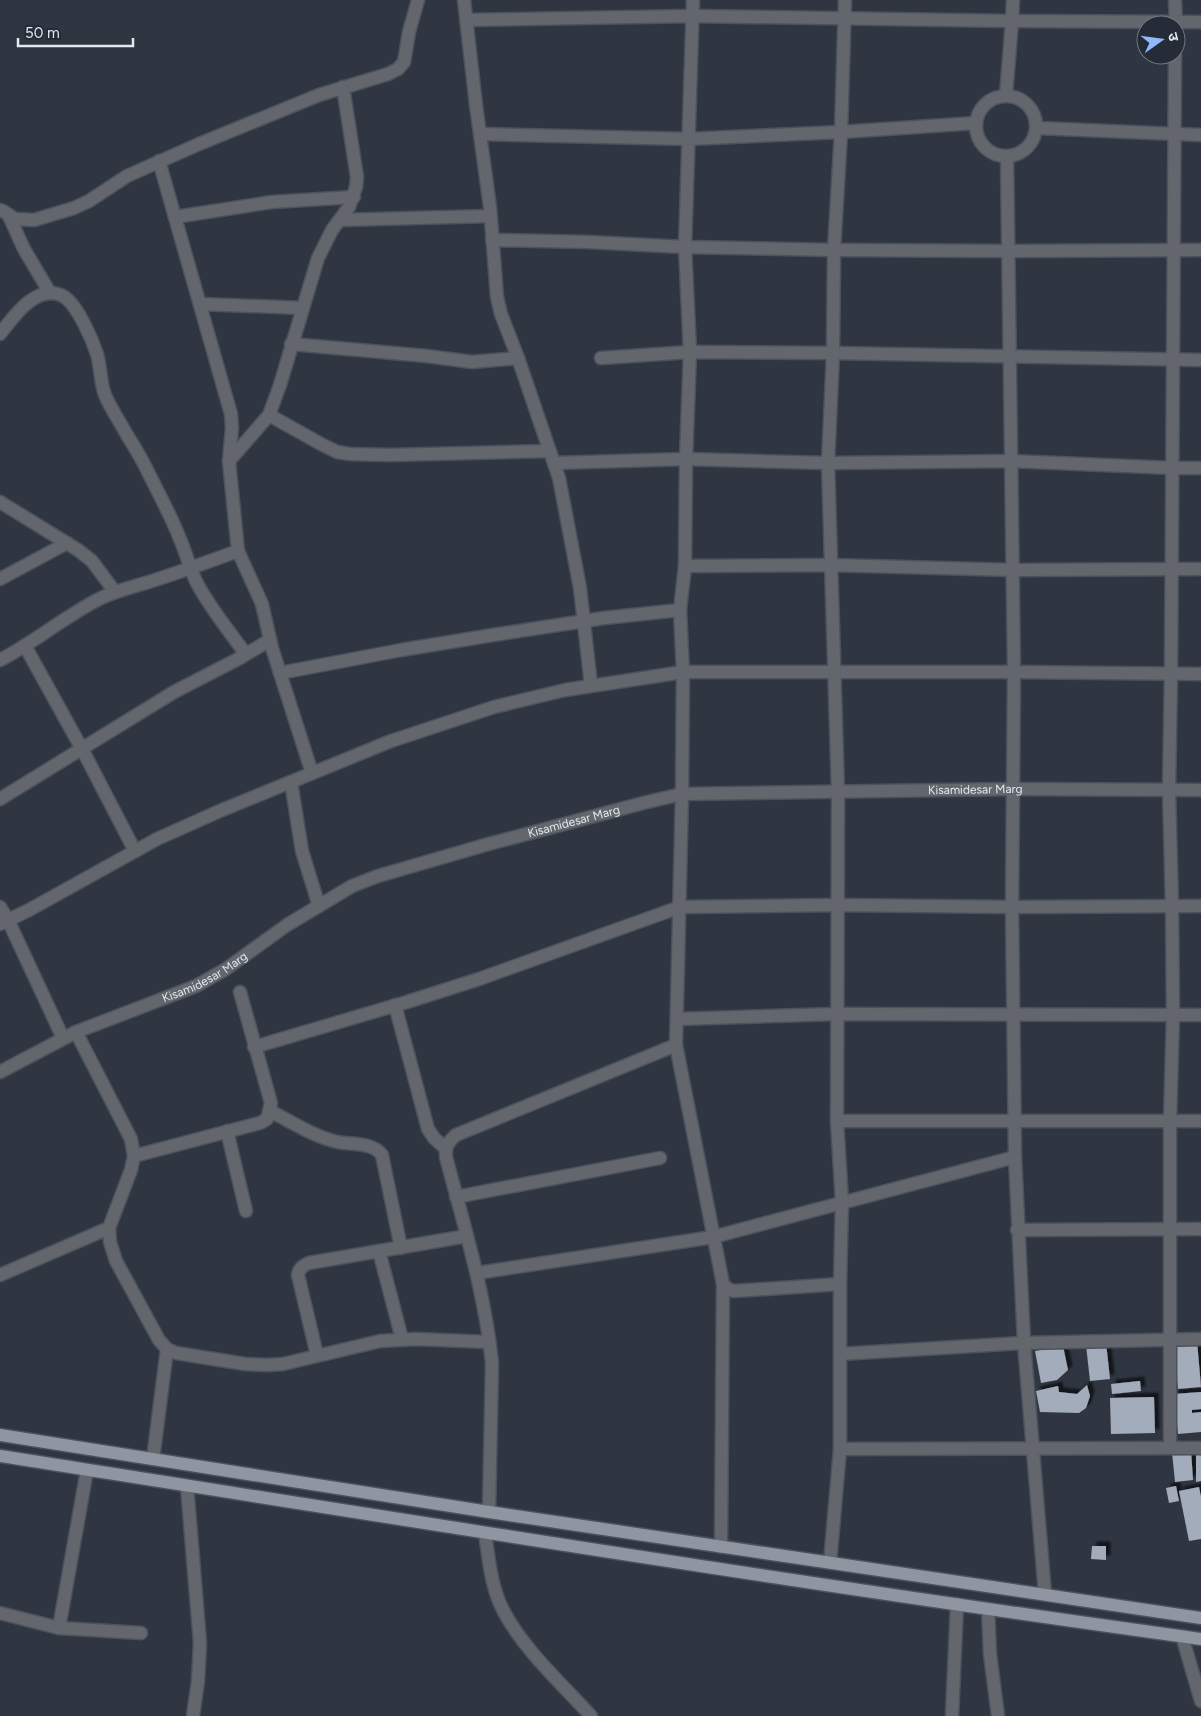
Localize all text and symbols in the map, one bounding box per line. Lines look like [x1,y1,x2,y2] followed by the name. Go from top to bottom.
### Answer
[18,15,132,47] scale bar
[1136,15,1186,65] north arrow
[25,24,60,42] text: 50 m
[1164,31,1183,44] text: उ
[928,782,1023,797] street label: Kisamidesar Marg
[526,803,621,840] street label: Kisamidesar Marg
[160,949,250,1005] street label: Kisamidesar Marg

